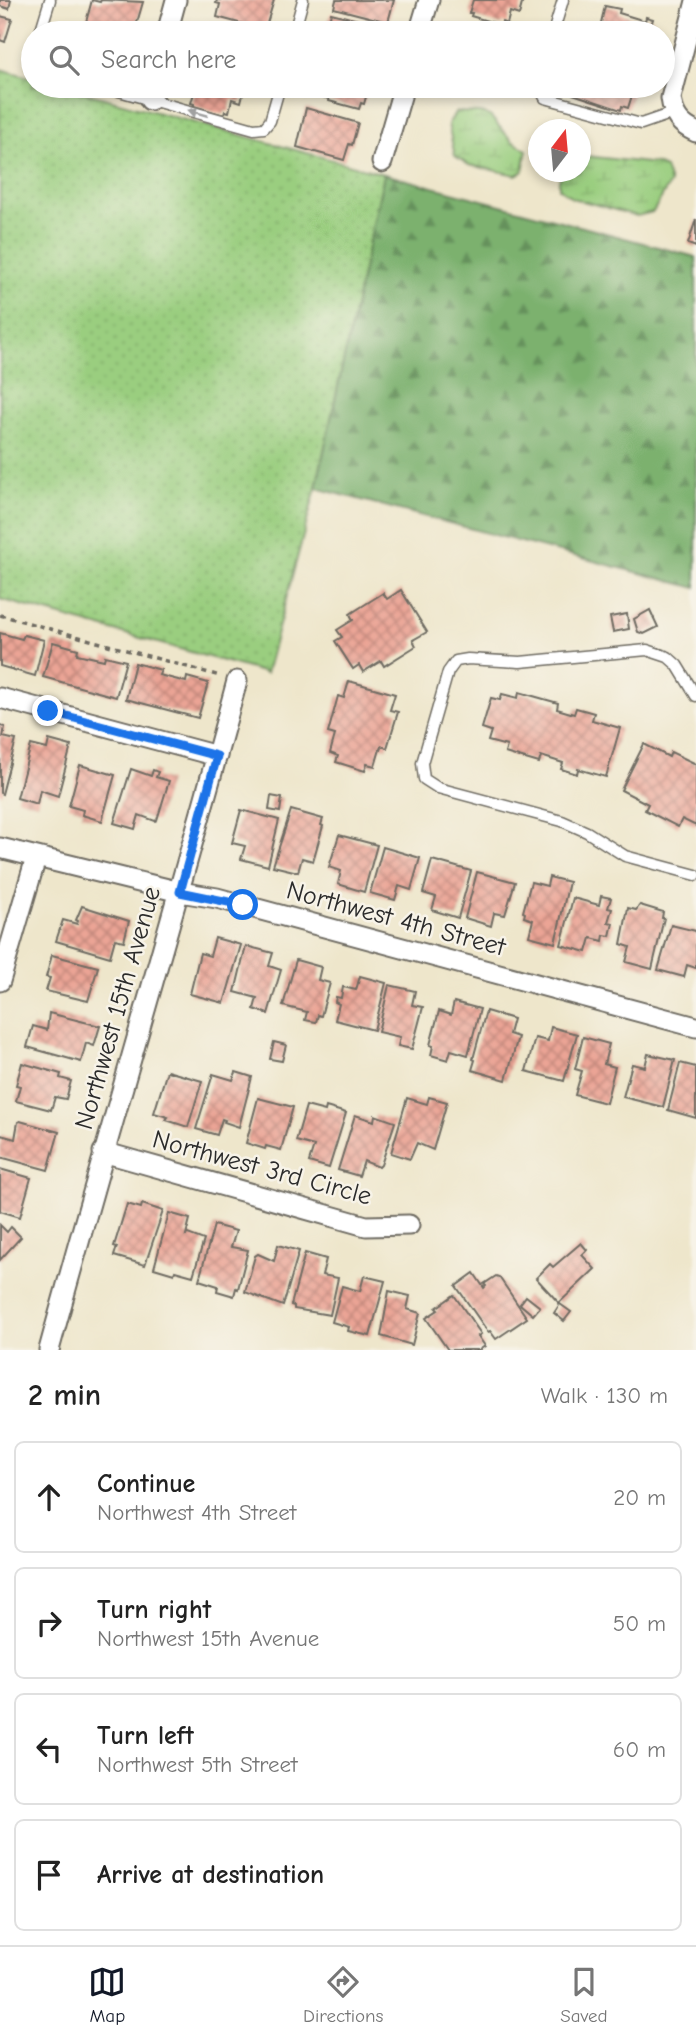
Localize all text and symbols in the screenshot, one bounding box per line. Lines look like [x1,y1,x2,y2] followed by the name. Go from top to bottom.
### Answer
[21,21,675,98] search box
[45,41,83,79] icon: search
[101,45,236,75] text: Search here
[187,107,209,118] one-way arrow
[528,119,591,182] north arrow
[32,695,63,726] route end
[283,875,510,963] street label: Northwest 4th Street
[69,883,167,1133] street label: Northwest 15th Avenue
[227,889,258,920] route start
[149,1124,375,1212] street label: Northwest 3rd Circle
[28,1378,101,1413] text: 2 min
[541,1382,668,1409] text: Walk · 130 m
[97,1469,195,1499] text: Continue
[30,1478,68,1516] icon: ahead
[613,1484,666,1511] text: 20 m
[97,1499,296,1526] text: Northwest 4th Street
[97,1595,211,1625] text: Turn right
[30,1604,68,1642] icon: right
[613,1610,666,1637] text: 50 m
[97,1625,319,1652] text: Northwest 15th Avenue
[97,1721,194,1751] text: Turn left
[30,1730,68,1768] icon: left
[613,1736,666,1763] text: 60 m
[97,1751,298,1778] text: Northwest 5th Street
[30,1856,68,1894] icon: arrive
[97,1860,324,1890] text: Arrive at destination
[88,1963,126,2027] tab: Map
[303,1963,383,2027] tab: Directions
[560,1963,608,2027] tab: Saved

